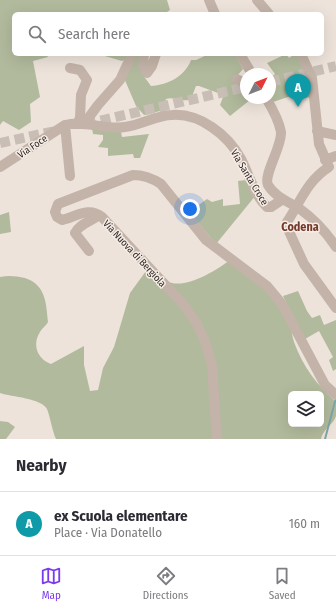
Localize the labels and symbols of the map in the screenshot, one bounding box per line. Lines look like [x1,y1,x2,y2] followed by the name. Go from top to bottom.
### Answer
[240,68,276,104] north arrow
[285,74,311,107] pin: A
[15,133,50,161] street label: Via Foce
[228,147,271,208] street label: Via Santa Croce
[180,199,200,219] your location
[100,218,168,290] street label: Via Nuova di Bergiola
[281,220,319,234] district label: Codena

